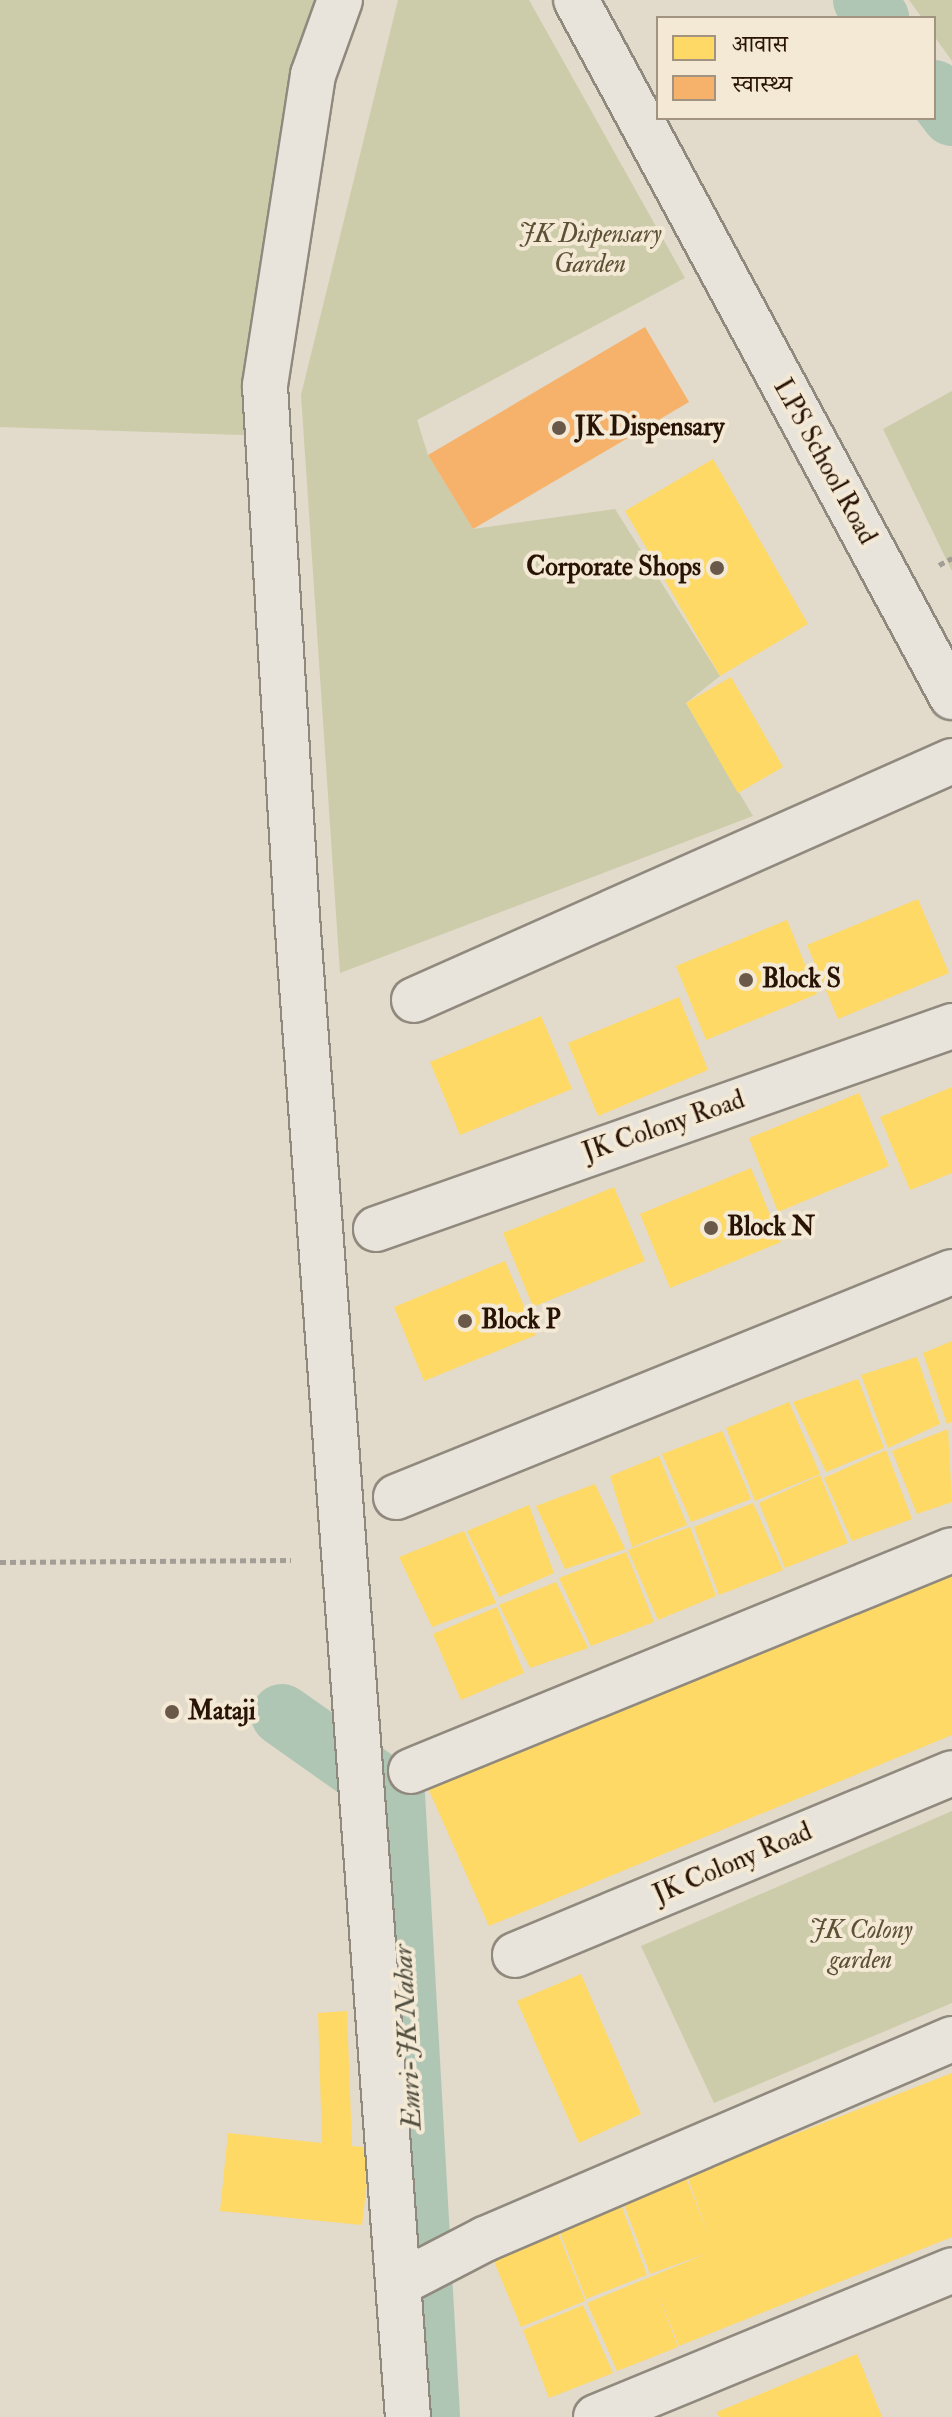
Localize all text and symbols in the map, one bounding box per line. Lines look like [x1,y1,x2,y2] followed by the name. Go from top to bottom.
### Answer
[656,16,936,120] legend
[732,29,788,60] text: आवास
[732,69,792,100] text: स्वास्थ्य
[518,219,662,280] park label: JK Dispensary Garden
[766,374,882,550] street label: LPS School Road
[575,412,724,444] place label: JK Dispensary
[550,419,568,437] marker: JK Dispensary
[526,552,701,584] place label: Corporate Shops
[708,559,726,577] marker: Corporate Shops
[762,964,841,996] place label: Block S
[737,971,755,989] marker: Block S
[579,1085,749,1169] street label: JK Colony Road
[727,1212,815,1244] place label: Block N
[702,1219,720,1237] marker: Block N
[481,1305,561,1337] place label: Block P
[456,1312,474,1330] marker: Block P
[188,1696,256,1728] place label: Mataji
[163,1703,181,1721] marker: Mataji
[649,1817,817,1911] street label: JK Colony Road
[809,1915,913,1976] park label: JK Colony garden
[386,1944,430,2130] water label: Emri-JK Nahar

